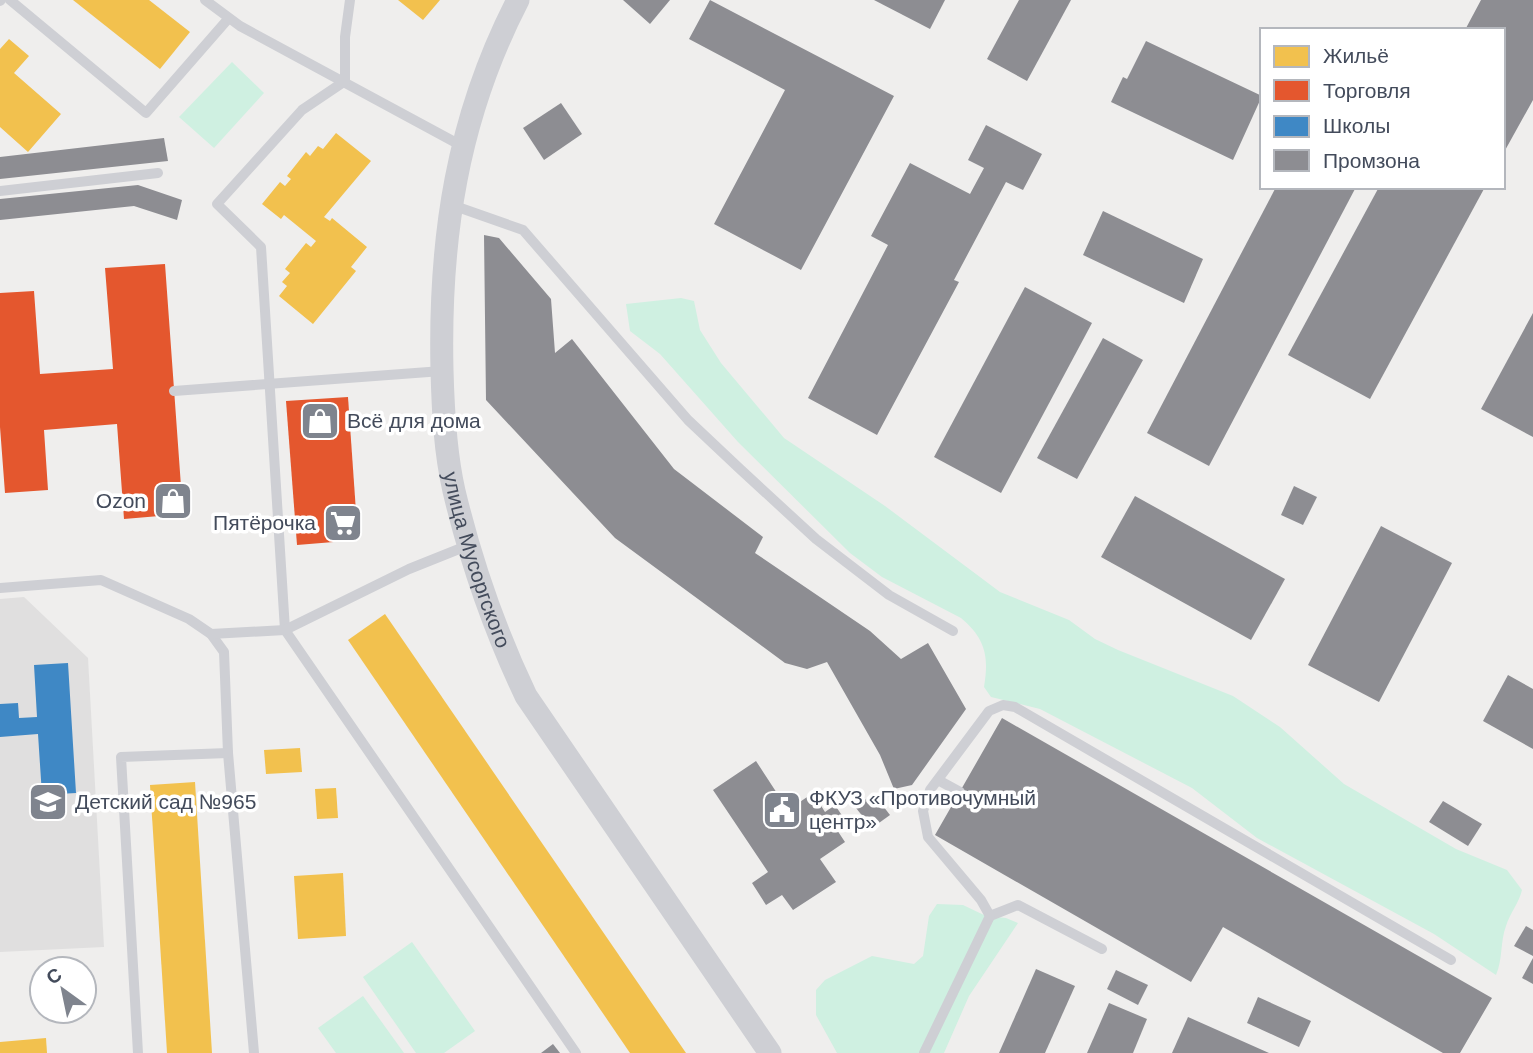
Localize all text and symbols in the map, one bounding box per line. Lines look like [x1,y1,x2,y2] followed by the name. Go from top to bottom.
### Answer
[1260,28,1505,189] legend
[1323,44,1389,67] text: Жильё
[1323,79,1411,102] text: Торговля
[1323,114,1390,137] text: Школы
[1323,149,1420,172] text: Промзона
[299,400,341,442] shop icon: Всё для дома
[347,409,481,432] place label: Всё для дома
[439,470,515,651] street label: улица Мусоргского
[152,480,194,522] shop icon: Ozon
[96,489,146,512] place label: Ozon
[322,502,364,544] supermarket icon: Пятёрочка
[213,511,316,534] place label: Пятёрочка
[27,781,69,823] school or university icon: Детский сад №965
[809,786,1036,833] place label: ФКУЗ «Противочумный центр»
[761,789,803,831] public building icon: ФКУЗ «Противочумный центр»
[75,790,256,813] place label: Детский сад №965
[28,955,98,1025] north arrow
[43,963,66,989] text: С

